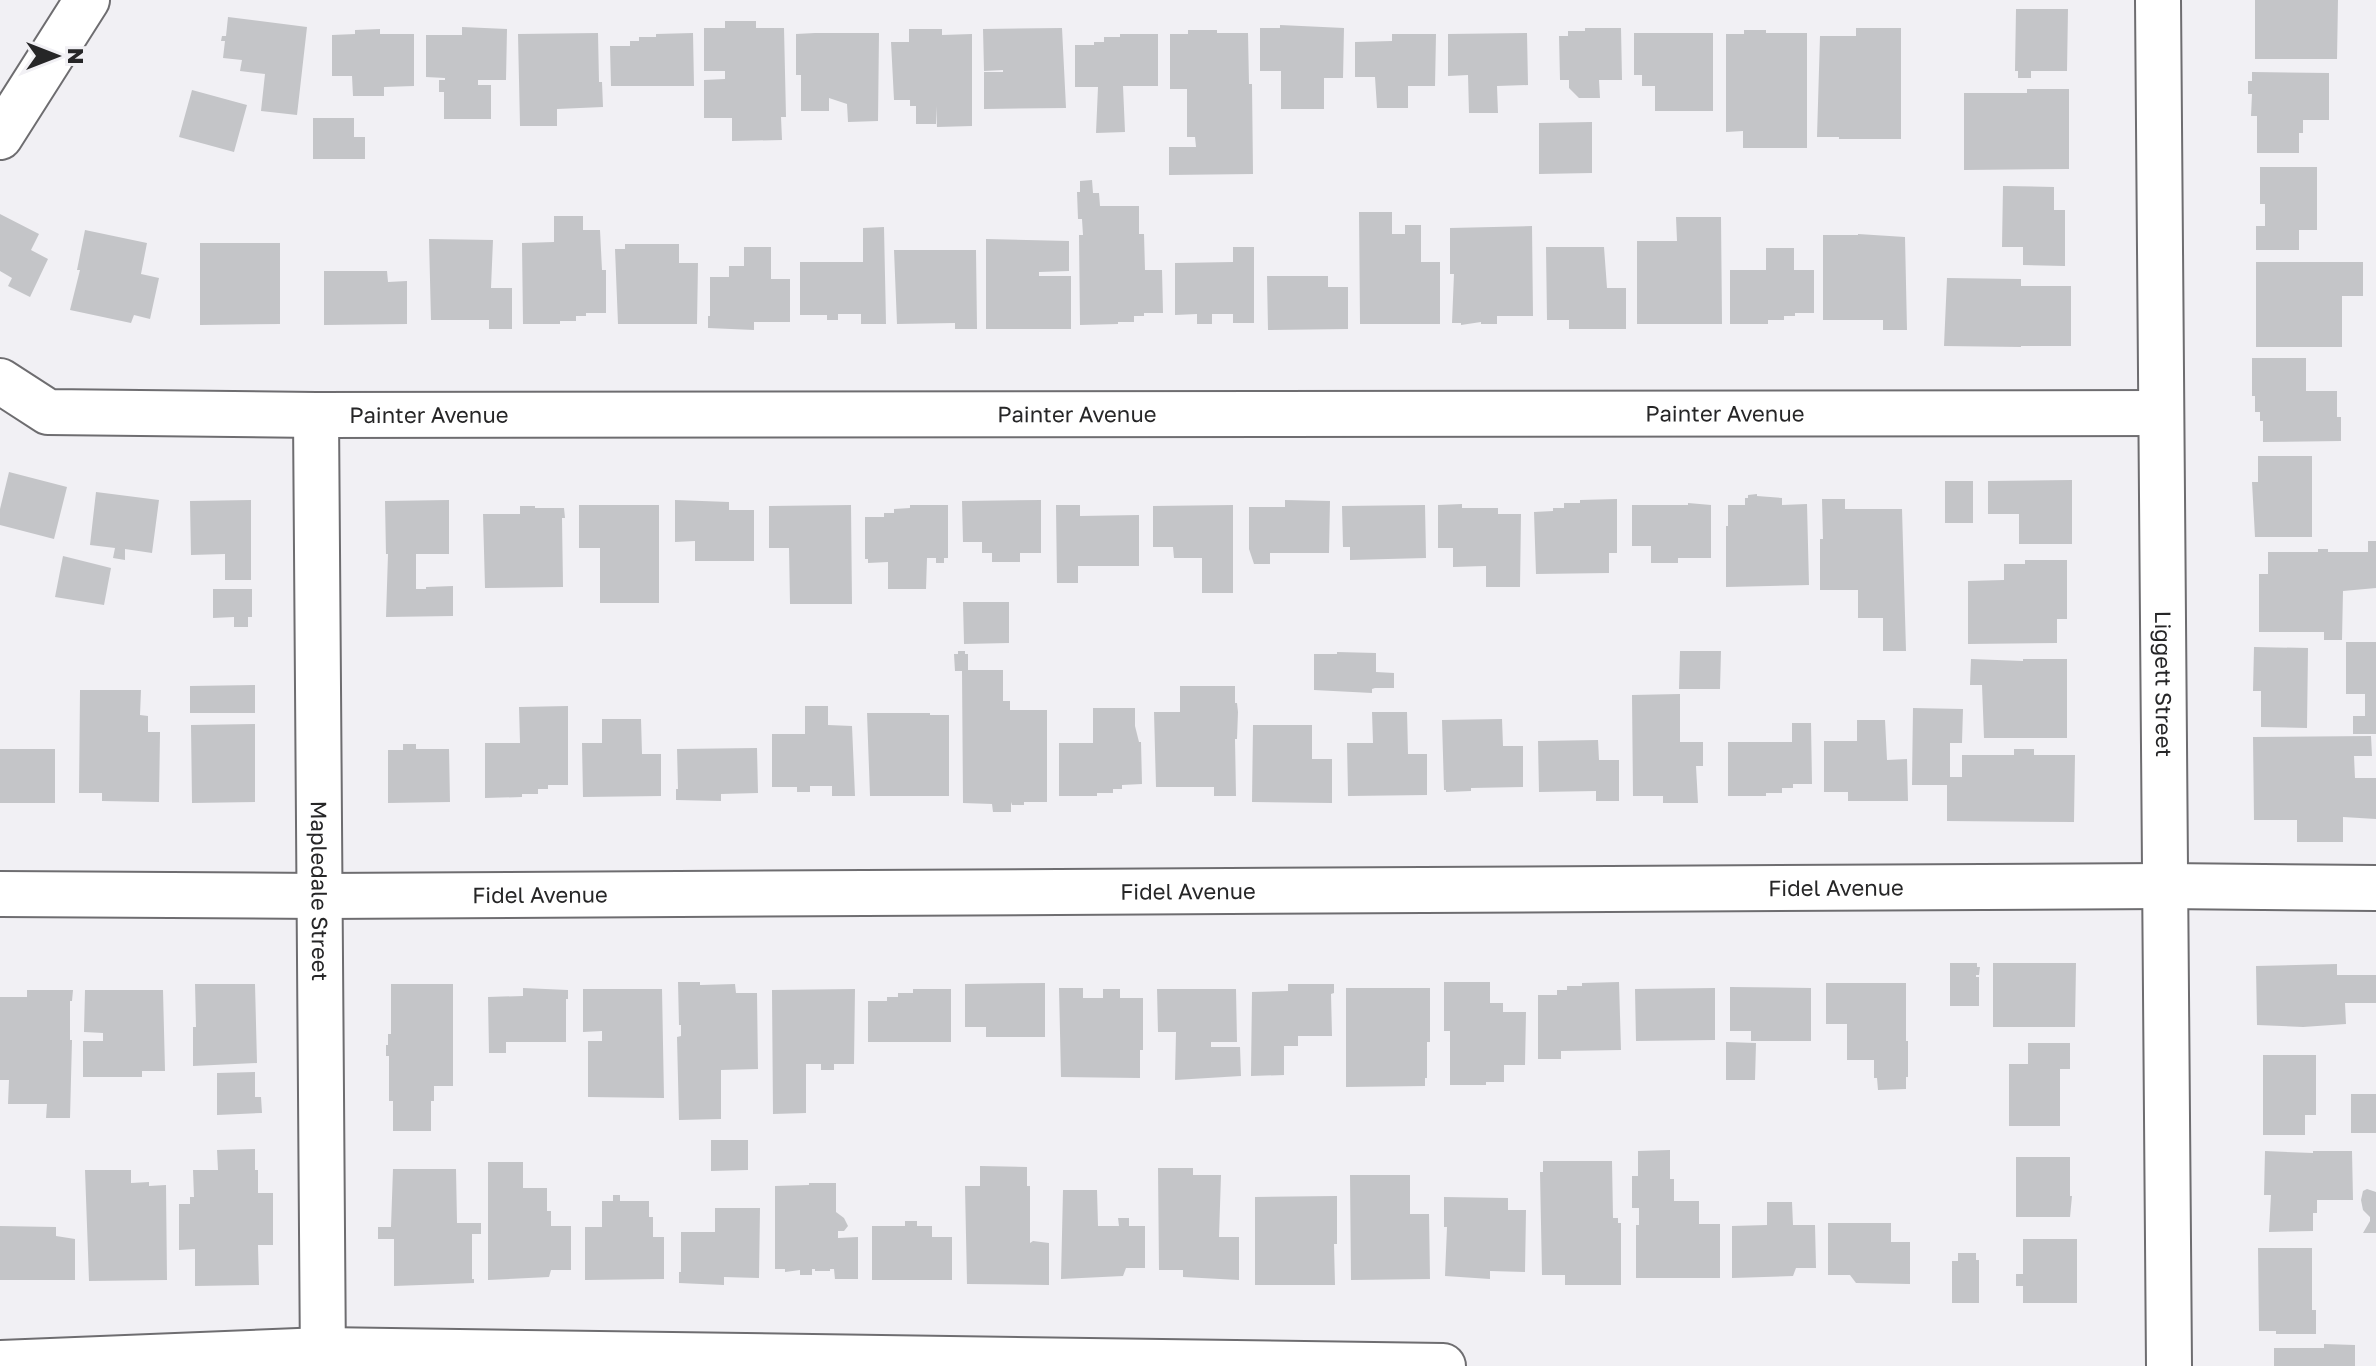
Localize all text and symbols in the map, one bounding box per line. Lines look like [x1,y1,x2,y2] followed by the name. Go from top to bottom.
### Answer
[16,16,96,96] north arrow
[63,48,90,64] text: N
[1645,399,1804,427] street label: Painter Avenue
[997,400,1156,427] street label: Painter Avenue
[349,401,508,428] street label: Painter Avenue
[2150,611,2178,757] street label: Liggett Street
[306,801,334,981] street label: Mapledale Street
[1768,873,1904,901] street label: Fidel Avenue
[1120,877,1256,905] street label: Fidel Avenue
[472,880,608,908] street label: Fidel Avenue

